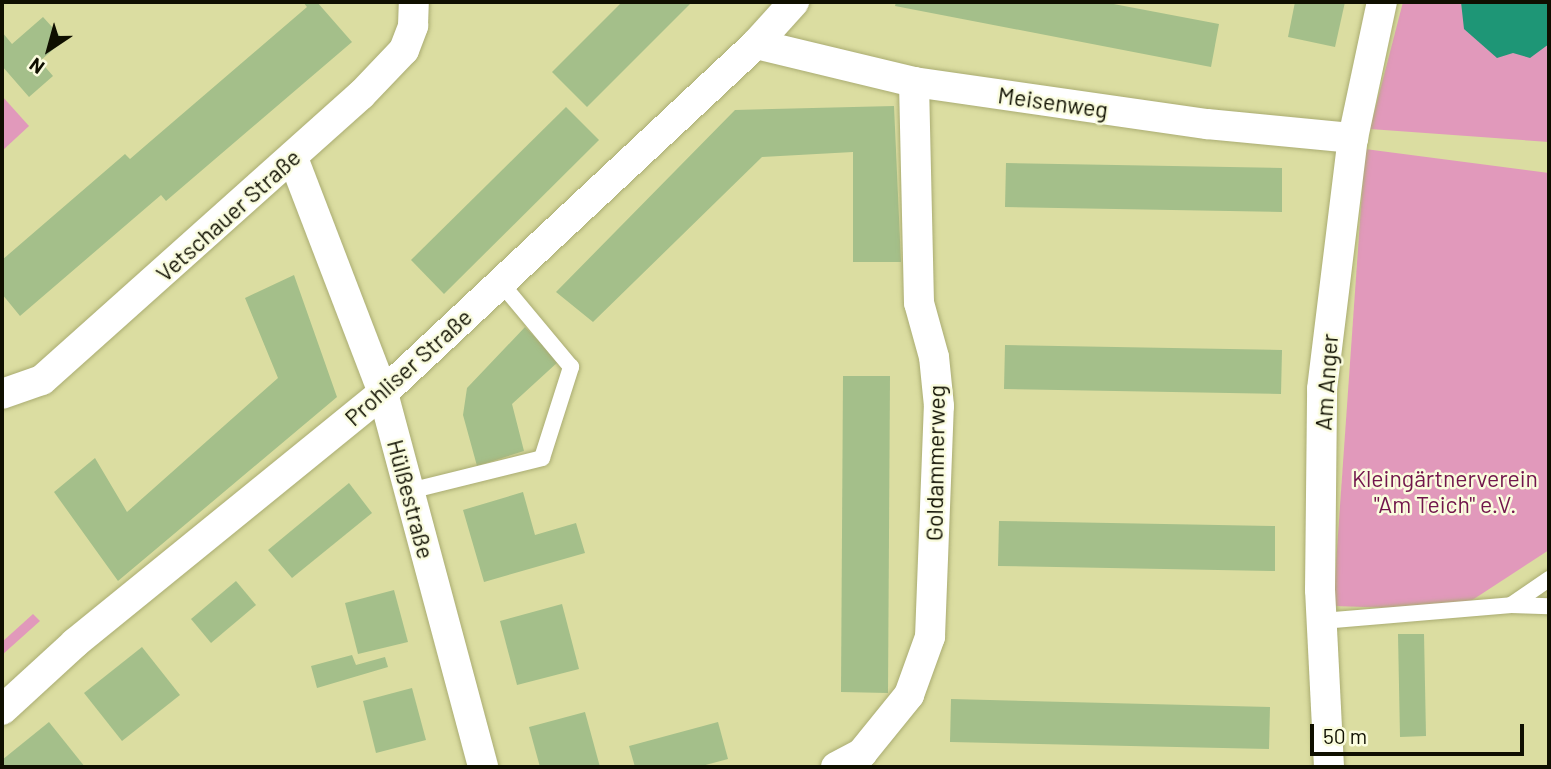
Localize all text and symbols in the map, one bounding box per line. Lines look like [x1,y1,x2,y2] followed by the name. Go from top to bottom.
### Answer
[14,14,84,84] north arrow
[24,53,48,79] text: N
[996,81,1110,123] street label: Meisenweg
[150,143,306,287] street label: Vetschauer Straße
[339,303,477,431] street label: Prohliser Straße
[1309,333,1343,431] street label: Am Anger
[920,385,950,541] street label: Goldammerweg
[382,436,440,562] street label: Hülßestraße
[1352,464,1538,518] park label: Kleingärtnerverein "Am Teich" e.V.
[1313,710,1526,754] scale bar
[1323,723,1367,748] text: 50 m

